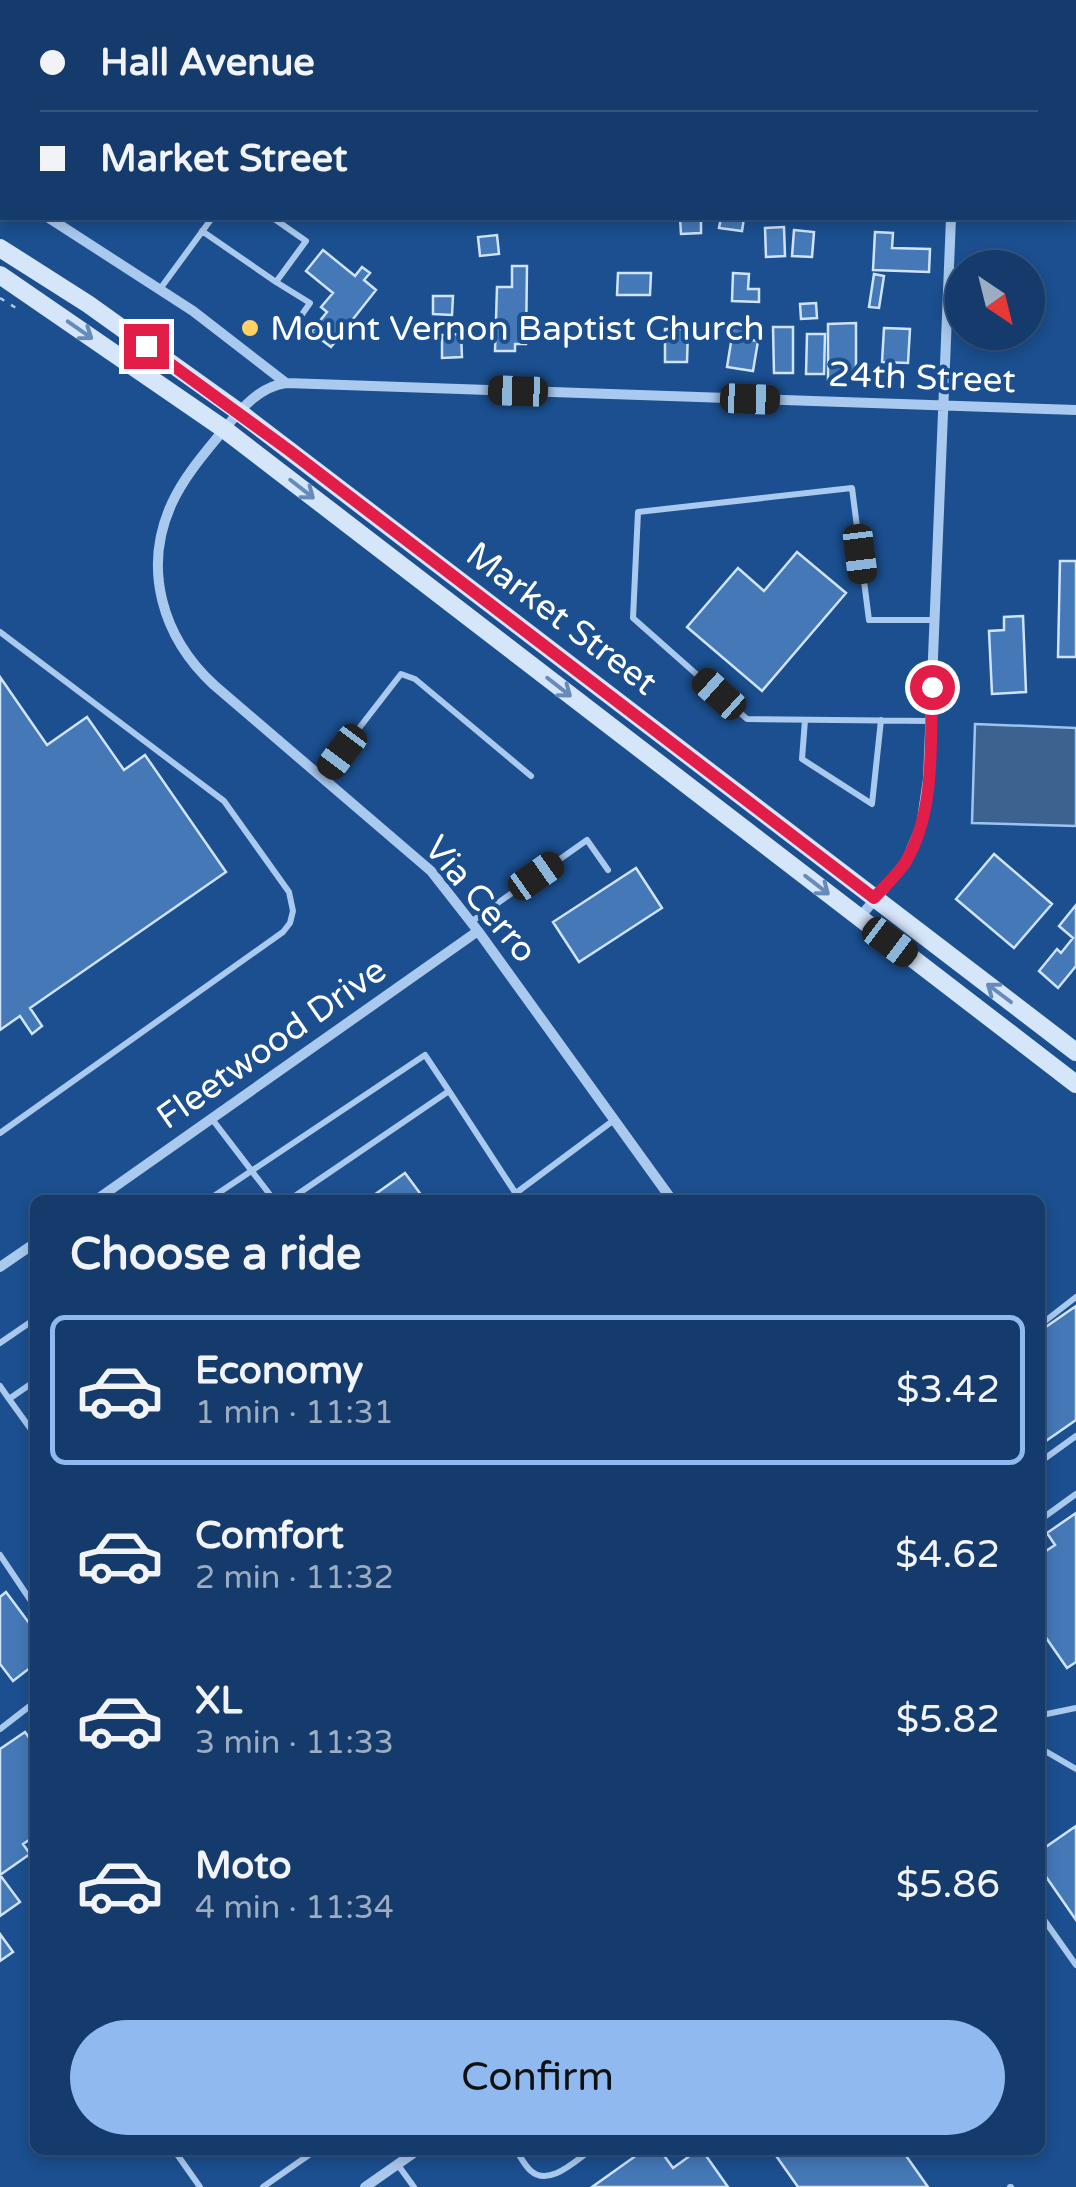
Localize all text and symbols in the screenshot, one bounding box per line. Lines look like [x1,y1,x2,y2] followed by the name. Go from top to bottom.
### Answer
[100,40,315,86] text: Hall Avenue
[100,136,348,182] text: Market Street
[945,250,1045,350] north arrow
[945,250,1045,350] map controls
[270,308,765,350] place label: Mount Vernon Baptist Church
[239,317,261,339] marker: Mount Vernon Baptist Church
[66,319,94,340] one-way arrow
[124,324,169,369] route end
[827,354,1017,402] street label: 24th Street
[487,375,549,407] car
[719,383,781,415] car
[288,478,315,499] one-way arrow
[841,522,879,586] car
[458,533,665,704] street label: Market Street
[687,663,751,725] car
[910,665,955,710] route start
[545,676,572,697] one-way arrow
[312,719,372,785] car
[415,828,545,972] street label: Via Cerro
[503,847,569,905] car
[803,875,830,896] one-way arrow
[857,912,923,972] car
[149,949,394,1138] street label: Fleetwood Drive
[986,982,1012,1004] one-way arrow
[70,1228,361,1282] text: Choose a ride
[75,1345,165,1435] icon: car
[195,1348,363,1394] text: Economy
[896,1367,1000,1413] text: $3.42
[195,1394,394,1432] text: 1 min · 11:31
[75,1510,165,1600] icon: car
[195,1513,344,1559] text: Comfort
[895,1532,1000,1578] text: $4.62
[195,1559,394,1597] text: 2 min · 11:32
[75,1675,165,1765] icon: car
[195,1678,242,1724] text: XL
[896,1697,1000,1743] text: $5.82
[195,1724,394,1762] text: 3 min · 11:33
[75,1840,165,1930] icon: car
[195,1843,291,1889] text: Moto
[896,1862,1000,1908] text: $5.86
[195,1889,394,1927] text: 4 min · 11:34
[70,2020,1005,2135] button: Confirm

